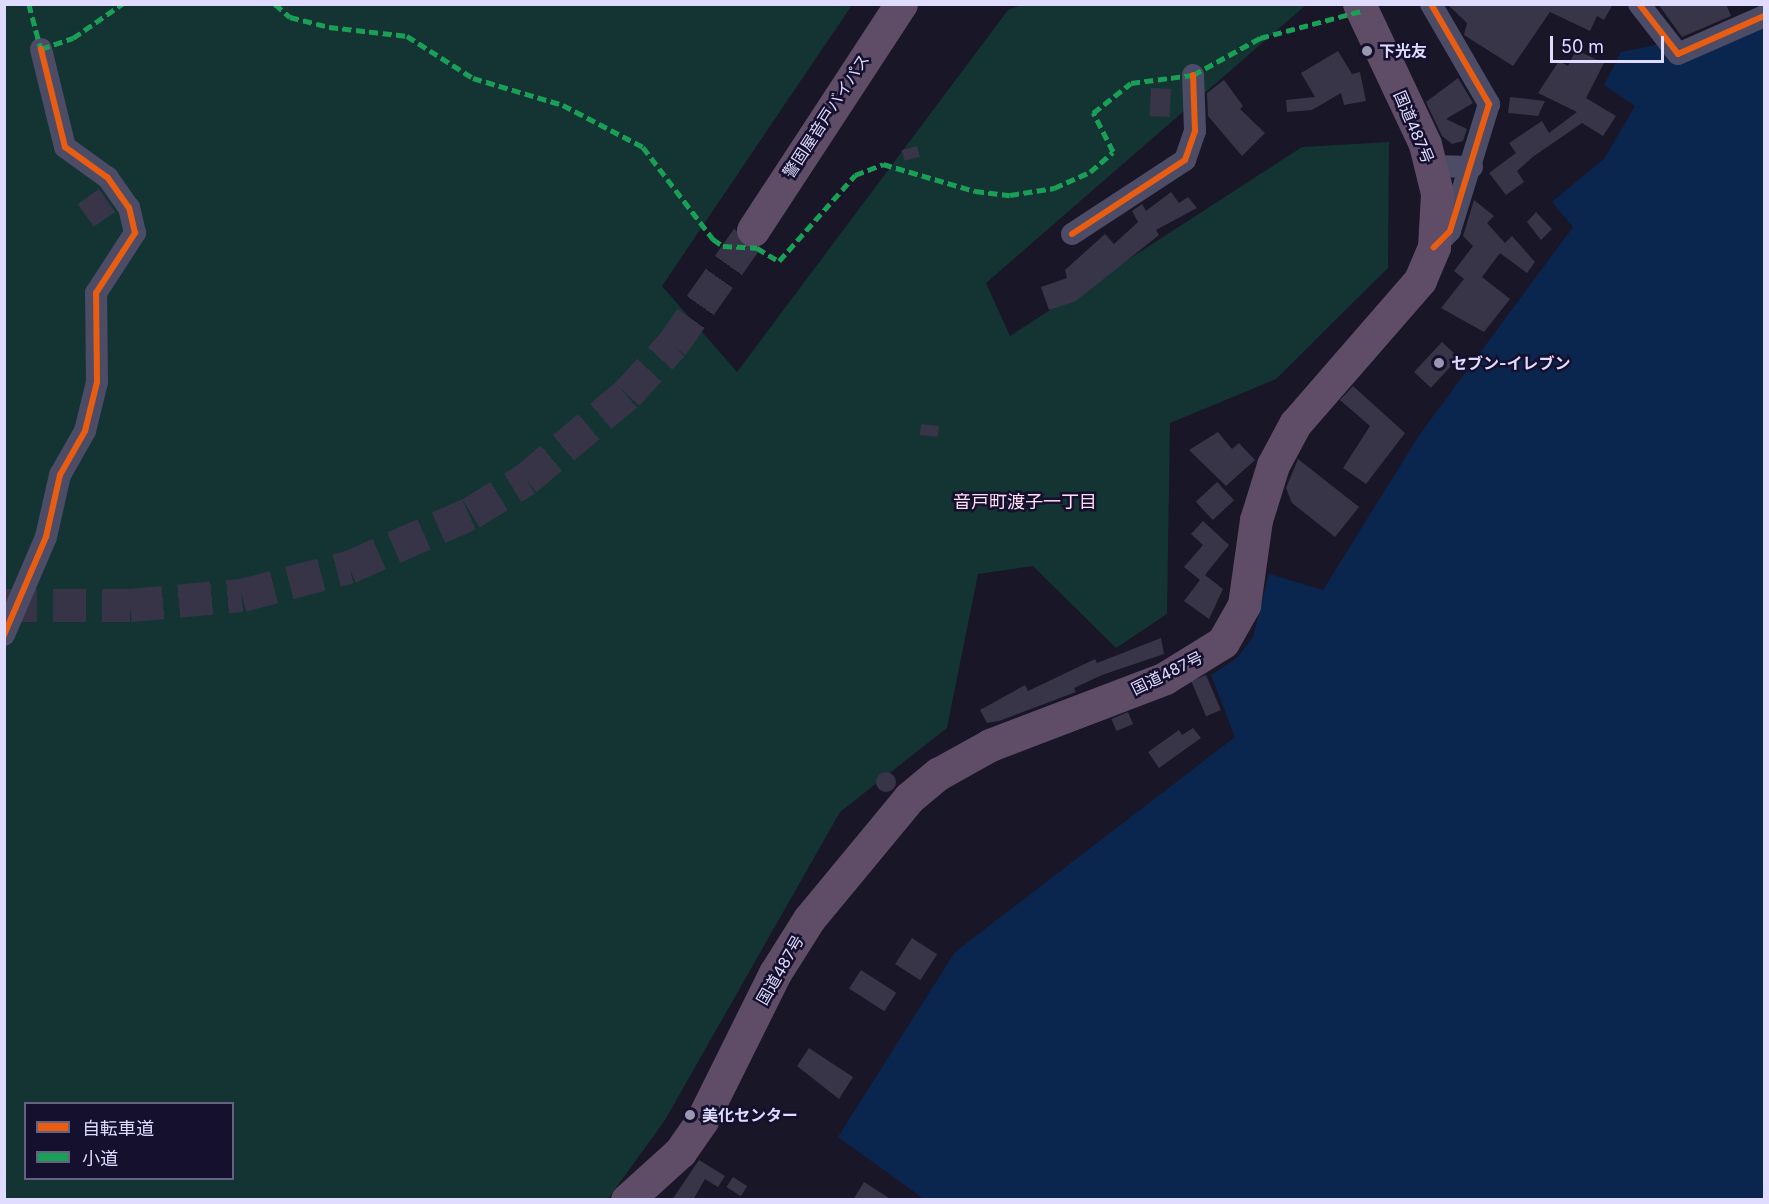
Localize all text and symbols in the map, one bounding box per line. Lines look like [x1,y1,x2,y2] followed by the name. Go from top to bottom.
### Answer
[1553,24,1667,62] scale bar
[1561,36,1604,57] text: 50 m
[1379,41,1427,61] place label: 下光友
[1360,44,1374,58] marker: 下光友
[779,50,873,182] street label: 警固屋音戸バイパス
[1390,88,1438,166] street label: 国道487号
[1451,353,1570,373] place label: セブン-イレブン
[1432,356,1446,370] marker: セブン-イレブン
[953,491,1097,513] district label: 音戸町渡子一丁目
[1128,647,1206,699] street label: 国道487号
[752,932,808,1008] street label: 国道487号
[24,1102,234,1180] legend
[702,1105,798,1125] place label: 美化センター
[683,1108,697,1122] marker: 美化センター
[82,1118,154,1139] text: 自転車道
[82,1148,118,1169] text: 小道

